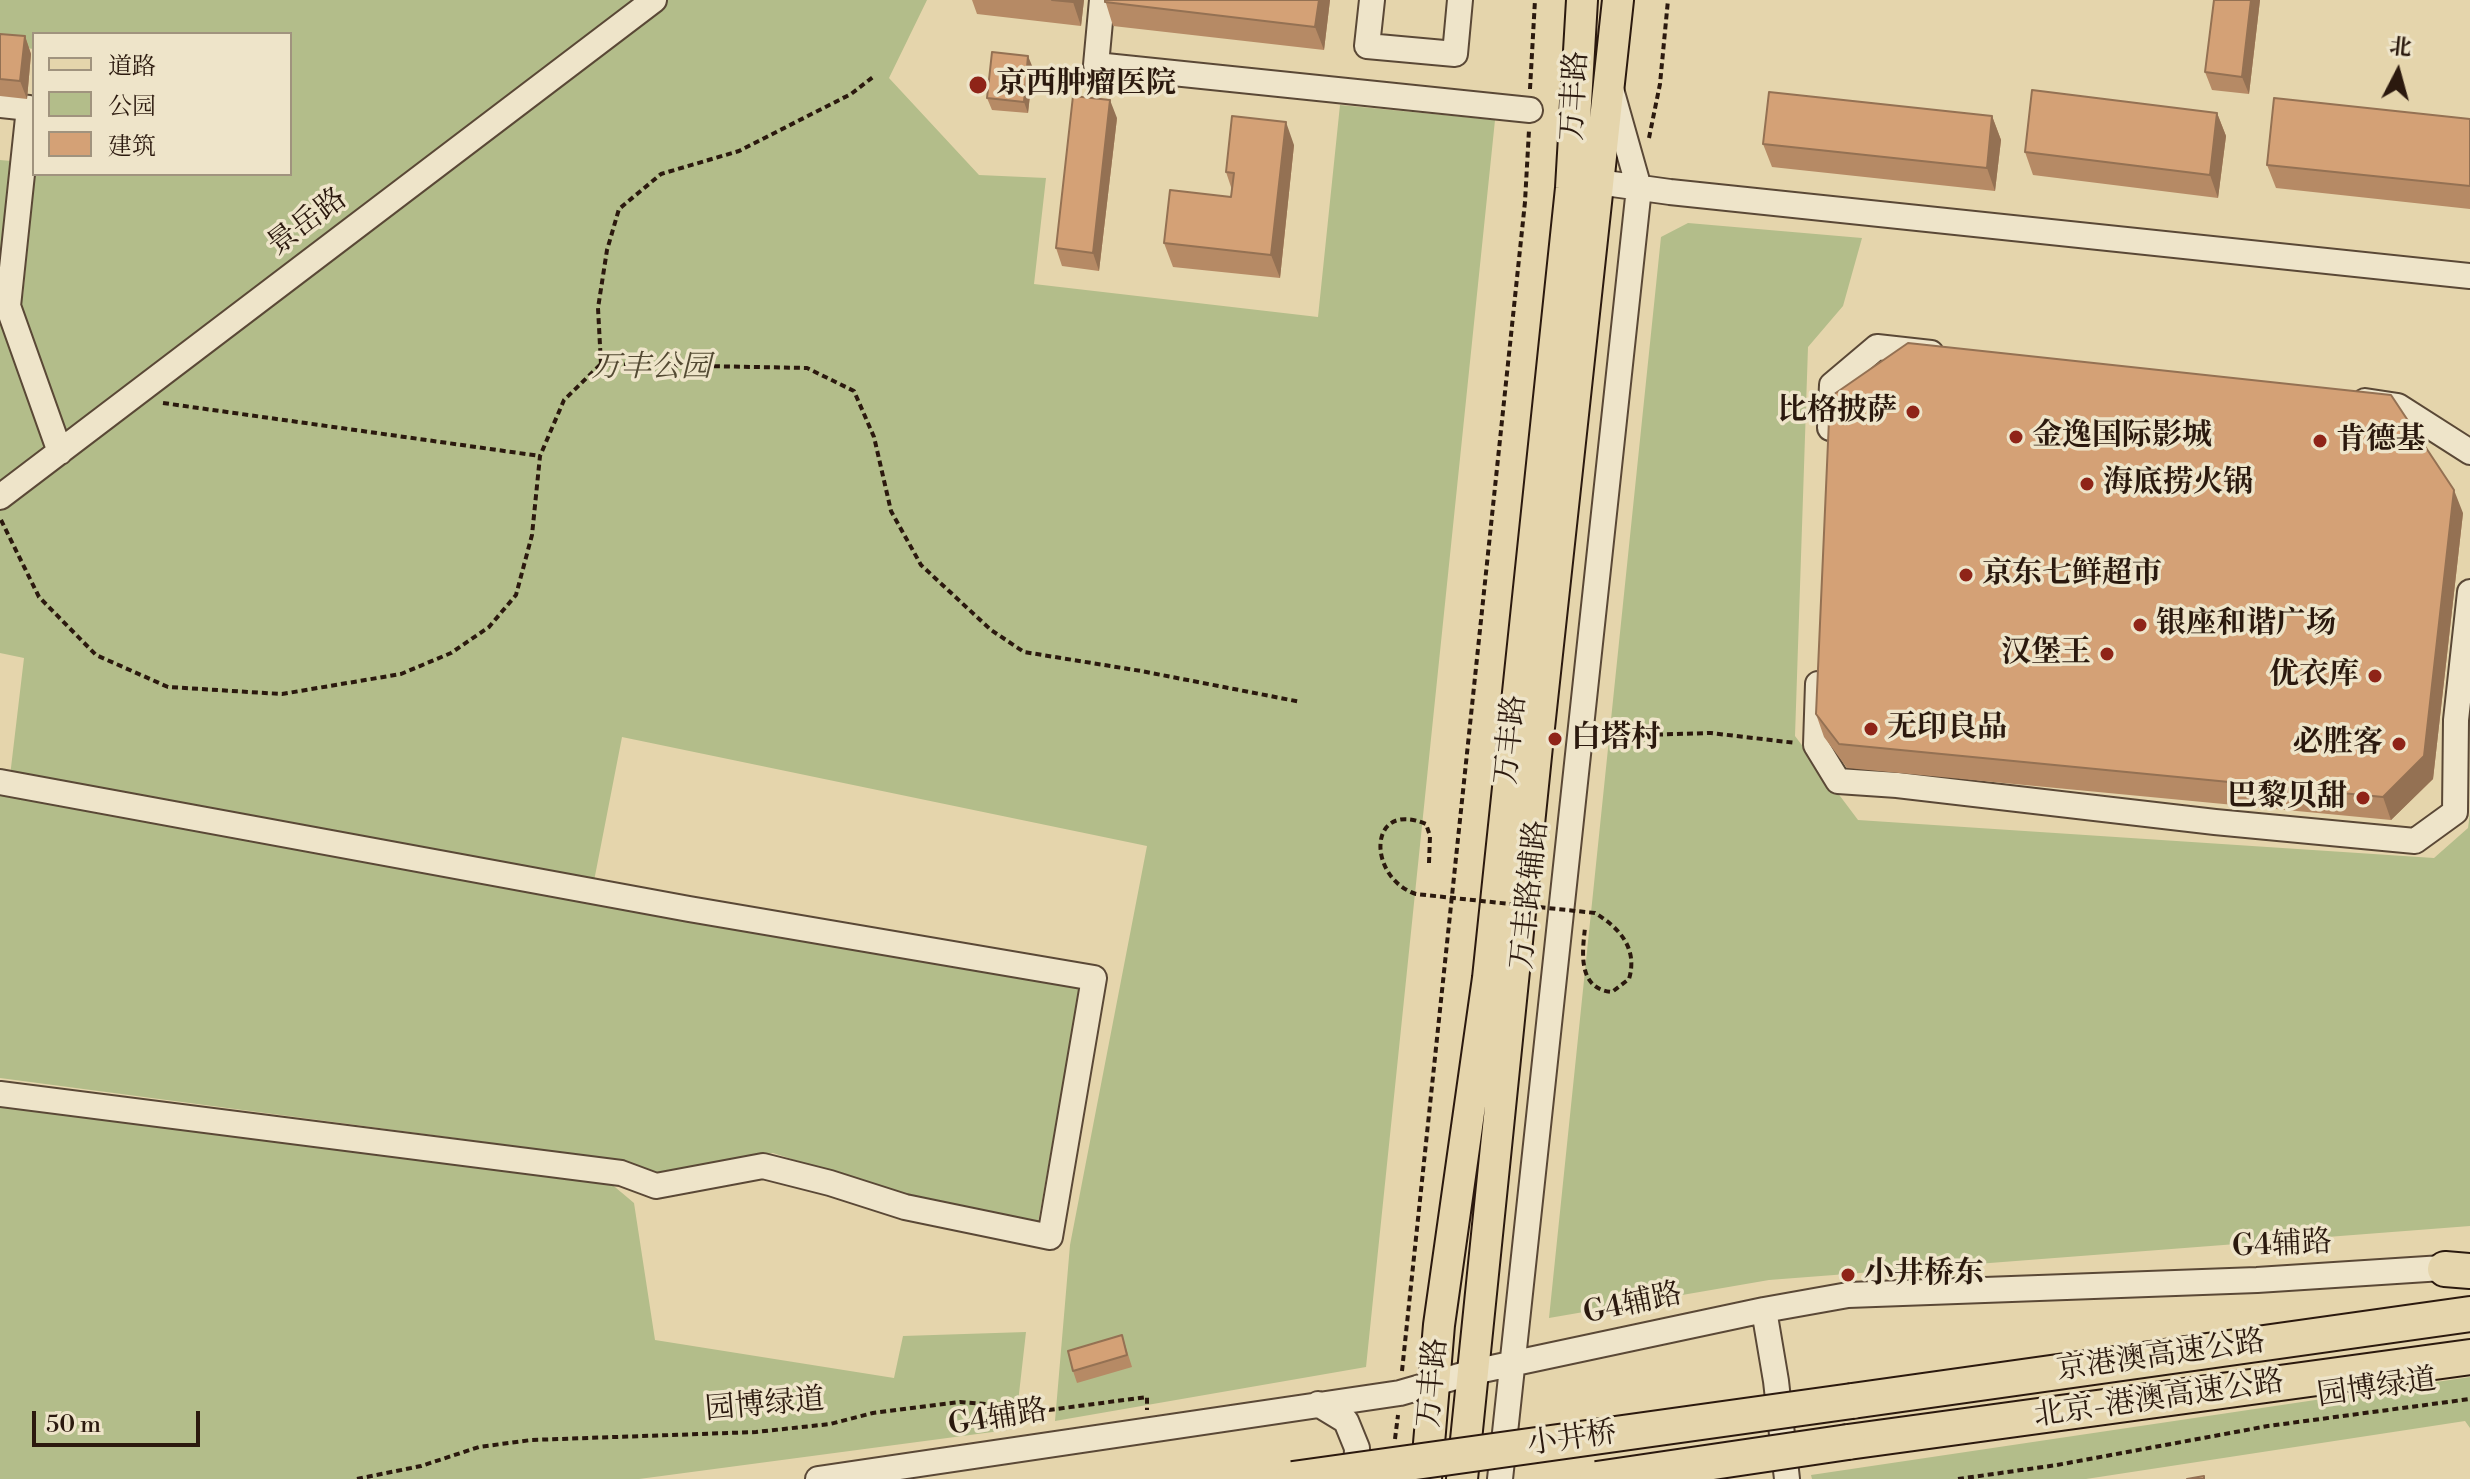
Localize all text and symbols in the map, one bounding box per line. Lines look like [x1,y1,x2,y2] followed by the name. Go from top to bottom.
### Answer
[32,32,292,176] legend
[2358,32,2438,112] north arrow
[2388,33,2413,62] text: 北
[1556,50,1596,142] street label: 万丰路
[108,52,156,82] text: 道路
[996,67,1176,103] place label: 京西肿瘤医院
[967,74,989,96] marker: 京西肿瘤医院
[108,92,156,122] text: 公园
[108,132,156,162] text: 建筑
[261,182,355,264] street label: 景岳路
[591,351,711,387] park label: 万丰公园
[1777,394,1897,430] place label: 比格披萨
[1904,403,1922,421] marker: 比格披萨
[2032,419,2212,455] place label: 金逸国际影城
[2336,423,2426,459] place label: 肯德基
[2007,428,2025,446] marker: 金逸国际影城
[2311,432,2329,450] marker: 肯德基
[2103,466,2253,502] place label: 海底捞火锅
[2078,475,2096,493] marker: 海底捞火锅
[1982,557,2162,593] place label: 京东七鲜超市
[1957,566,1975,584] marker: 京东七鲜超市
[2156,607,2336,643] place label: 银座和谐广场
[2131,616,2149,634] marker: 银座和谐广场
[2001,636,2091,672] place label: 汉堡王
[2098,645,2116,663] marker: 汉堡王
[2269,658,2359,694] place label: 优衣库
[2366,667,2384,685] marker: 优衣库
[1489,693,1535,787] street label: 万丰路
[1887,711,2007,747] place label: 无印良品
[1862,720,1880,738] marker: 无印良品
[1571,721,1661,757] place label: 白塔村
[2293,726,2383,762] place label: 必胜客
[1546,730,1564,748] marker: 白塔村
[2390,735,2408,753] marker: 必胜客
[2227,780,2347,816] place label: 巴黎贝甜
[2354,789,2372,807] marker: 巴黎贝甜
[1505,819,1557,971] street label: 万丰路辅路
[2231,1225,2333,1267] street label: G4辅路
[1864,1257,1984,1293] place label: 小井桥东
[1839,1266,1857,1284] marker: 小井桥东
[1580,1277,1686,1333] street label: G4辅路
[2055,1325,2267,1389] street label: 京港澳高速公路
[1412,1337,1456,1429] street label: 万丰路
[2315,1363,2439,1415] street label: 园博绿道
[2032,1365,2286,1435] street label: 北京-港澳高速公路
[704,1383,826,1429] street label: 园博绿道
[946,1393,1050,1445] street label: G4辅路
[36,1395,204,1445] scale bar
[46,1410,101,1440] text: 50 m
[1525,1416,1619,1464] street label: 小井桥

